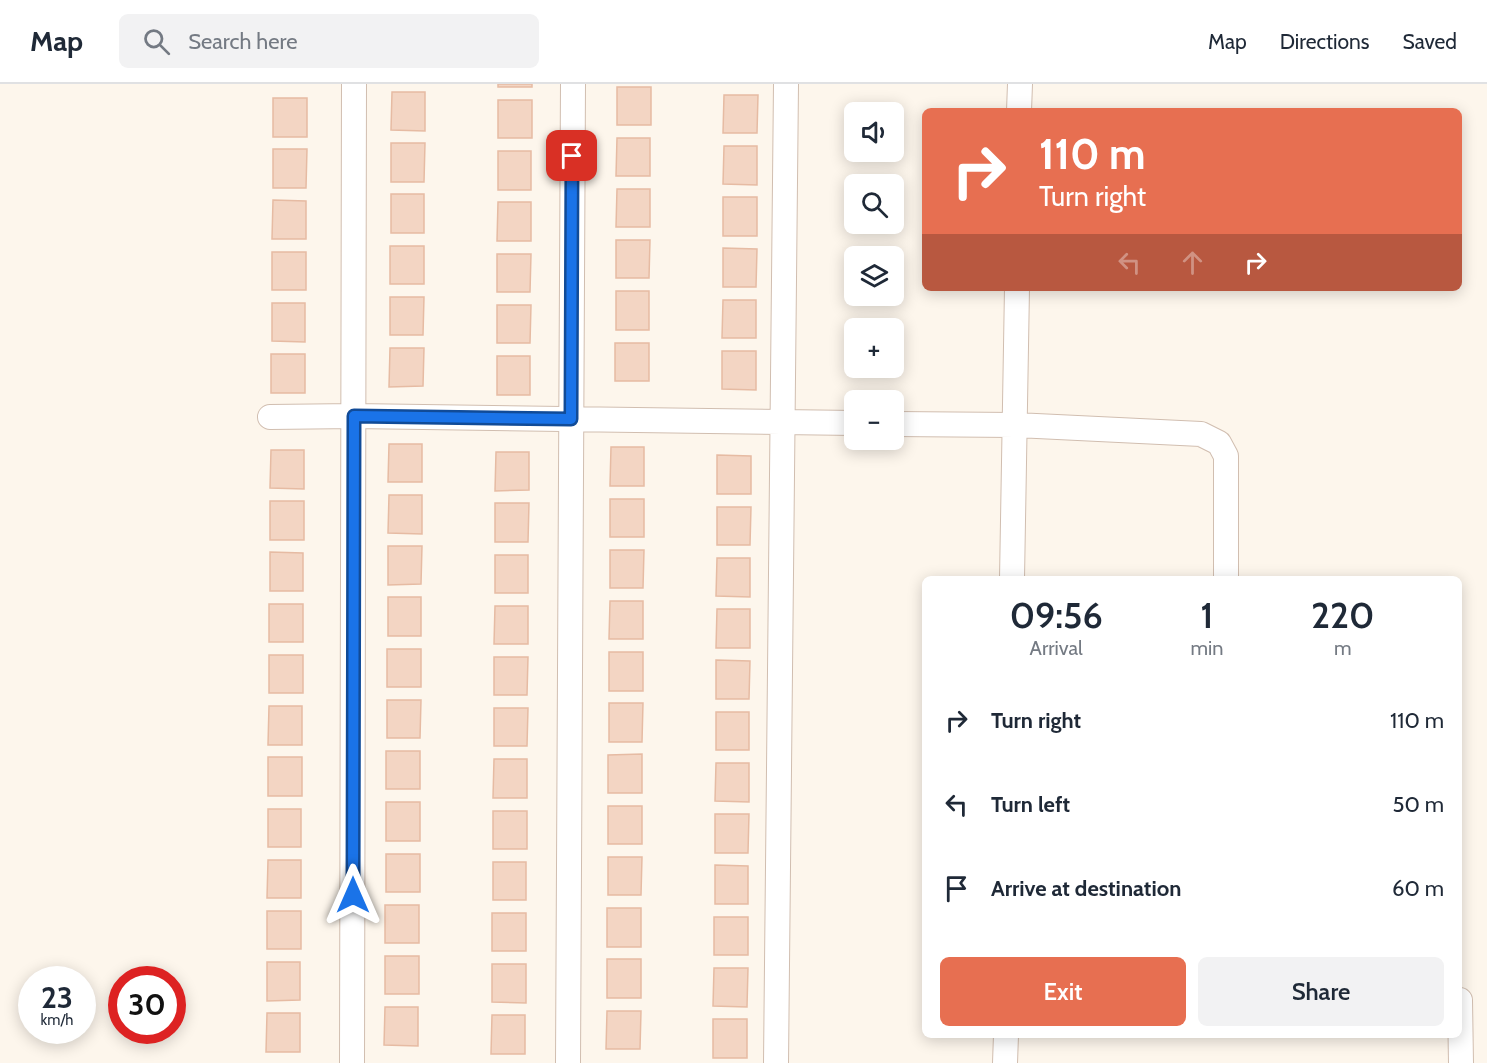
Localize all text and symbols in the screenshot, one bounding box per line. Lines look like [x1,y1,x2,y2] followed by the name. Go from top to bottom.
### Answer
[119,14,539,68] search box
[30,24,83,58] text: Map
[140,25,173,58] icon: search
[188,28,297,55] text: Search here
[1208,29,1247,54] text: Map
[1280,29,1369,54] text: Directions
[1402,29,1457,54] text: Saved
[844,102,904,450] map controls
[844,102,904,162] button: sound
[1039,128,1146,180] text: 110 m
[546,130,597,181] pin
[940,132,1018,210] icon: right
[555,139,588,172] icon: arrive
[844,174,904,234] button: search
[1039,180,1146,213] text: Turn right
[844,246,904,306] button: layers
[1113,246,1146,279] icon: left
[1176,246,1209,279] icon: ahead
[1239,246,1272,279] icon: right
[844,318,904,378] button: +
[844,390,904,450] button: −
[1010,593,1103,637] text: 09:56
[1201,593,1213,637] text: 1
[1311,593,1374,637] text: 220
[1030,636,1083,660] text: Arrival
[1190,636,1223,660] text: min
[1334,636,1351,660] text: m
[940,704,973,737] icon: right
[991,707,1081,734] text: Turn right
[1390,707,1444,734] text: 110 m
[940,788,973,821] icon: left
[991,791,1070,818] text: Turn left
[1392,791,1444,818] text: 50 m
[321,863,385,927] position arrow
[940,872,973,905] icon: arrive
[991,875,1181,902] text: Arrive at destination
[1392,875,1444,902] text: 60 m
[940,957,1186,1026] button: Exit
[1198,957,1444,1026] button: Share
[108,966,186,1044] speed limit sign: 30
[41,979,73,1016] text: 23
[41,1011,73,1029] text: km/h

